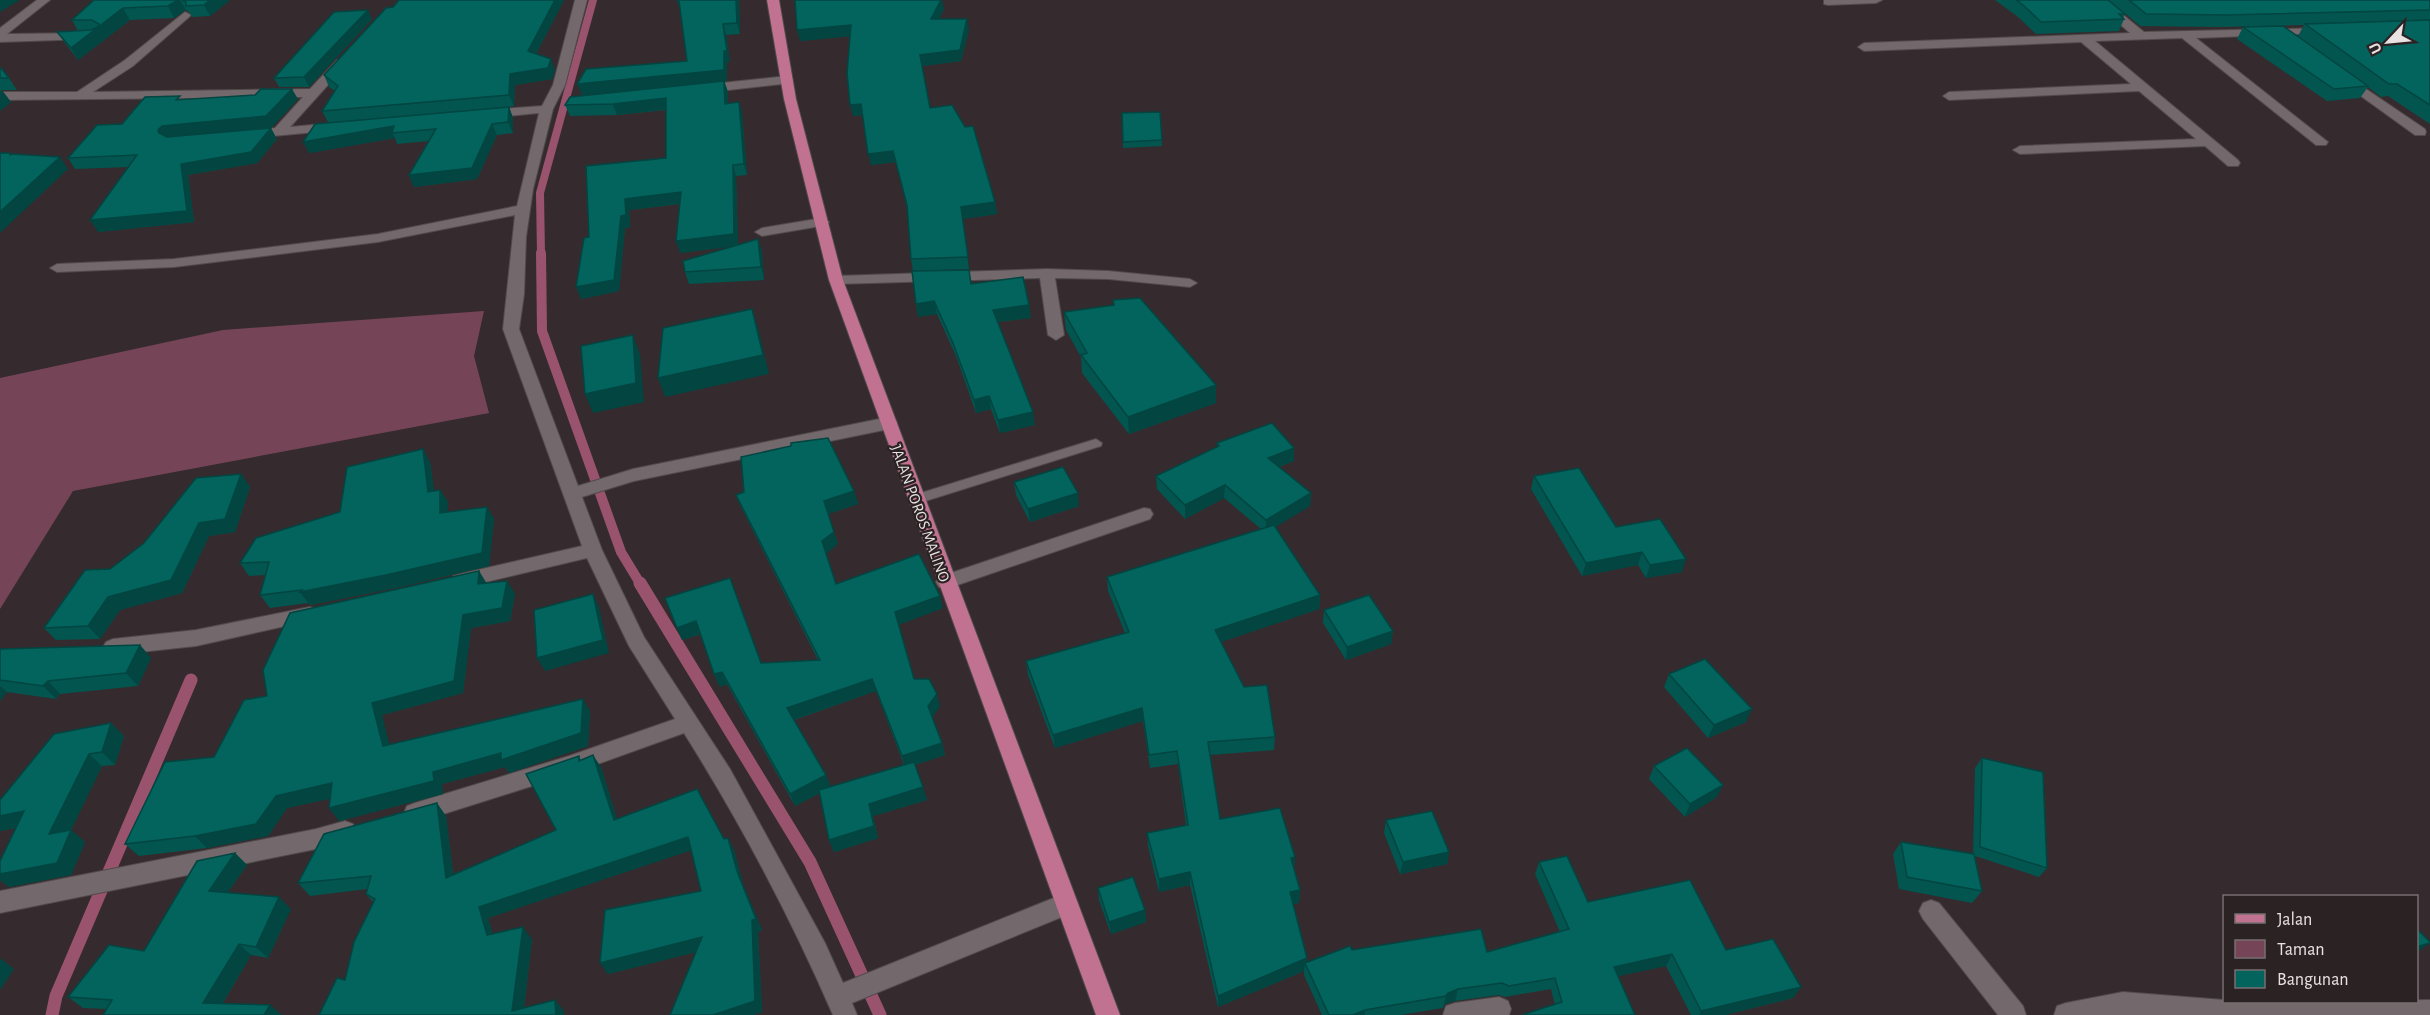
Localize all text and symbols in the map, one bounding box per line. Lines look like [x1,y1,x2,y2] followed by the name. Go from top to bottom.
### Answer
[2358,12,2418,72] north arrow
[2366,40,2385,56] text: U
[888,443,952,584] street label: JALAN POROS MALINO
[2223,895,2418,1003] legend
[2277,911,2312,929] text: Jalan
[2277,941,2325,959] text: Taman
[2277,971,2349,989] text: Bangunan

